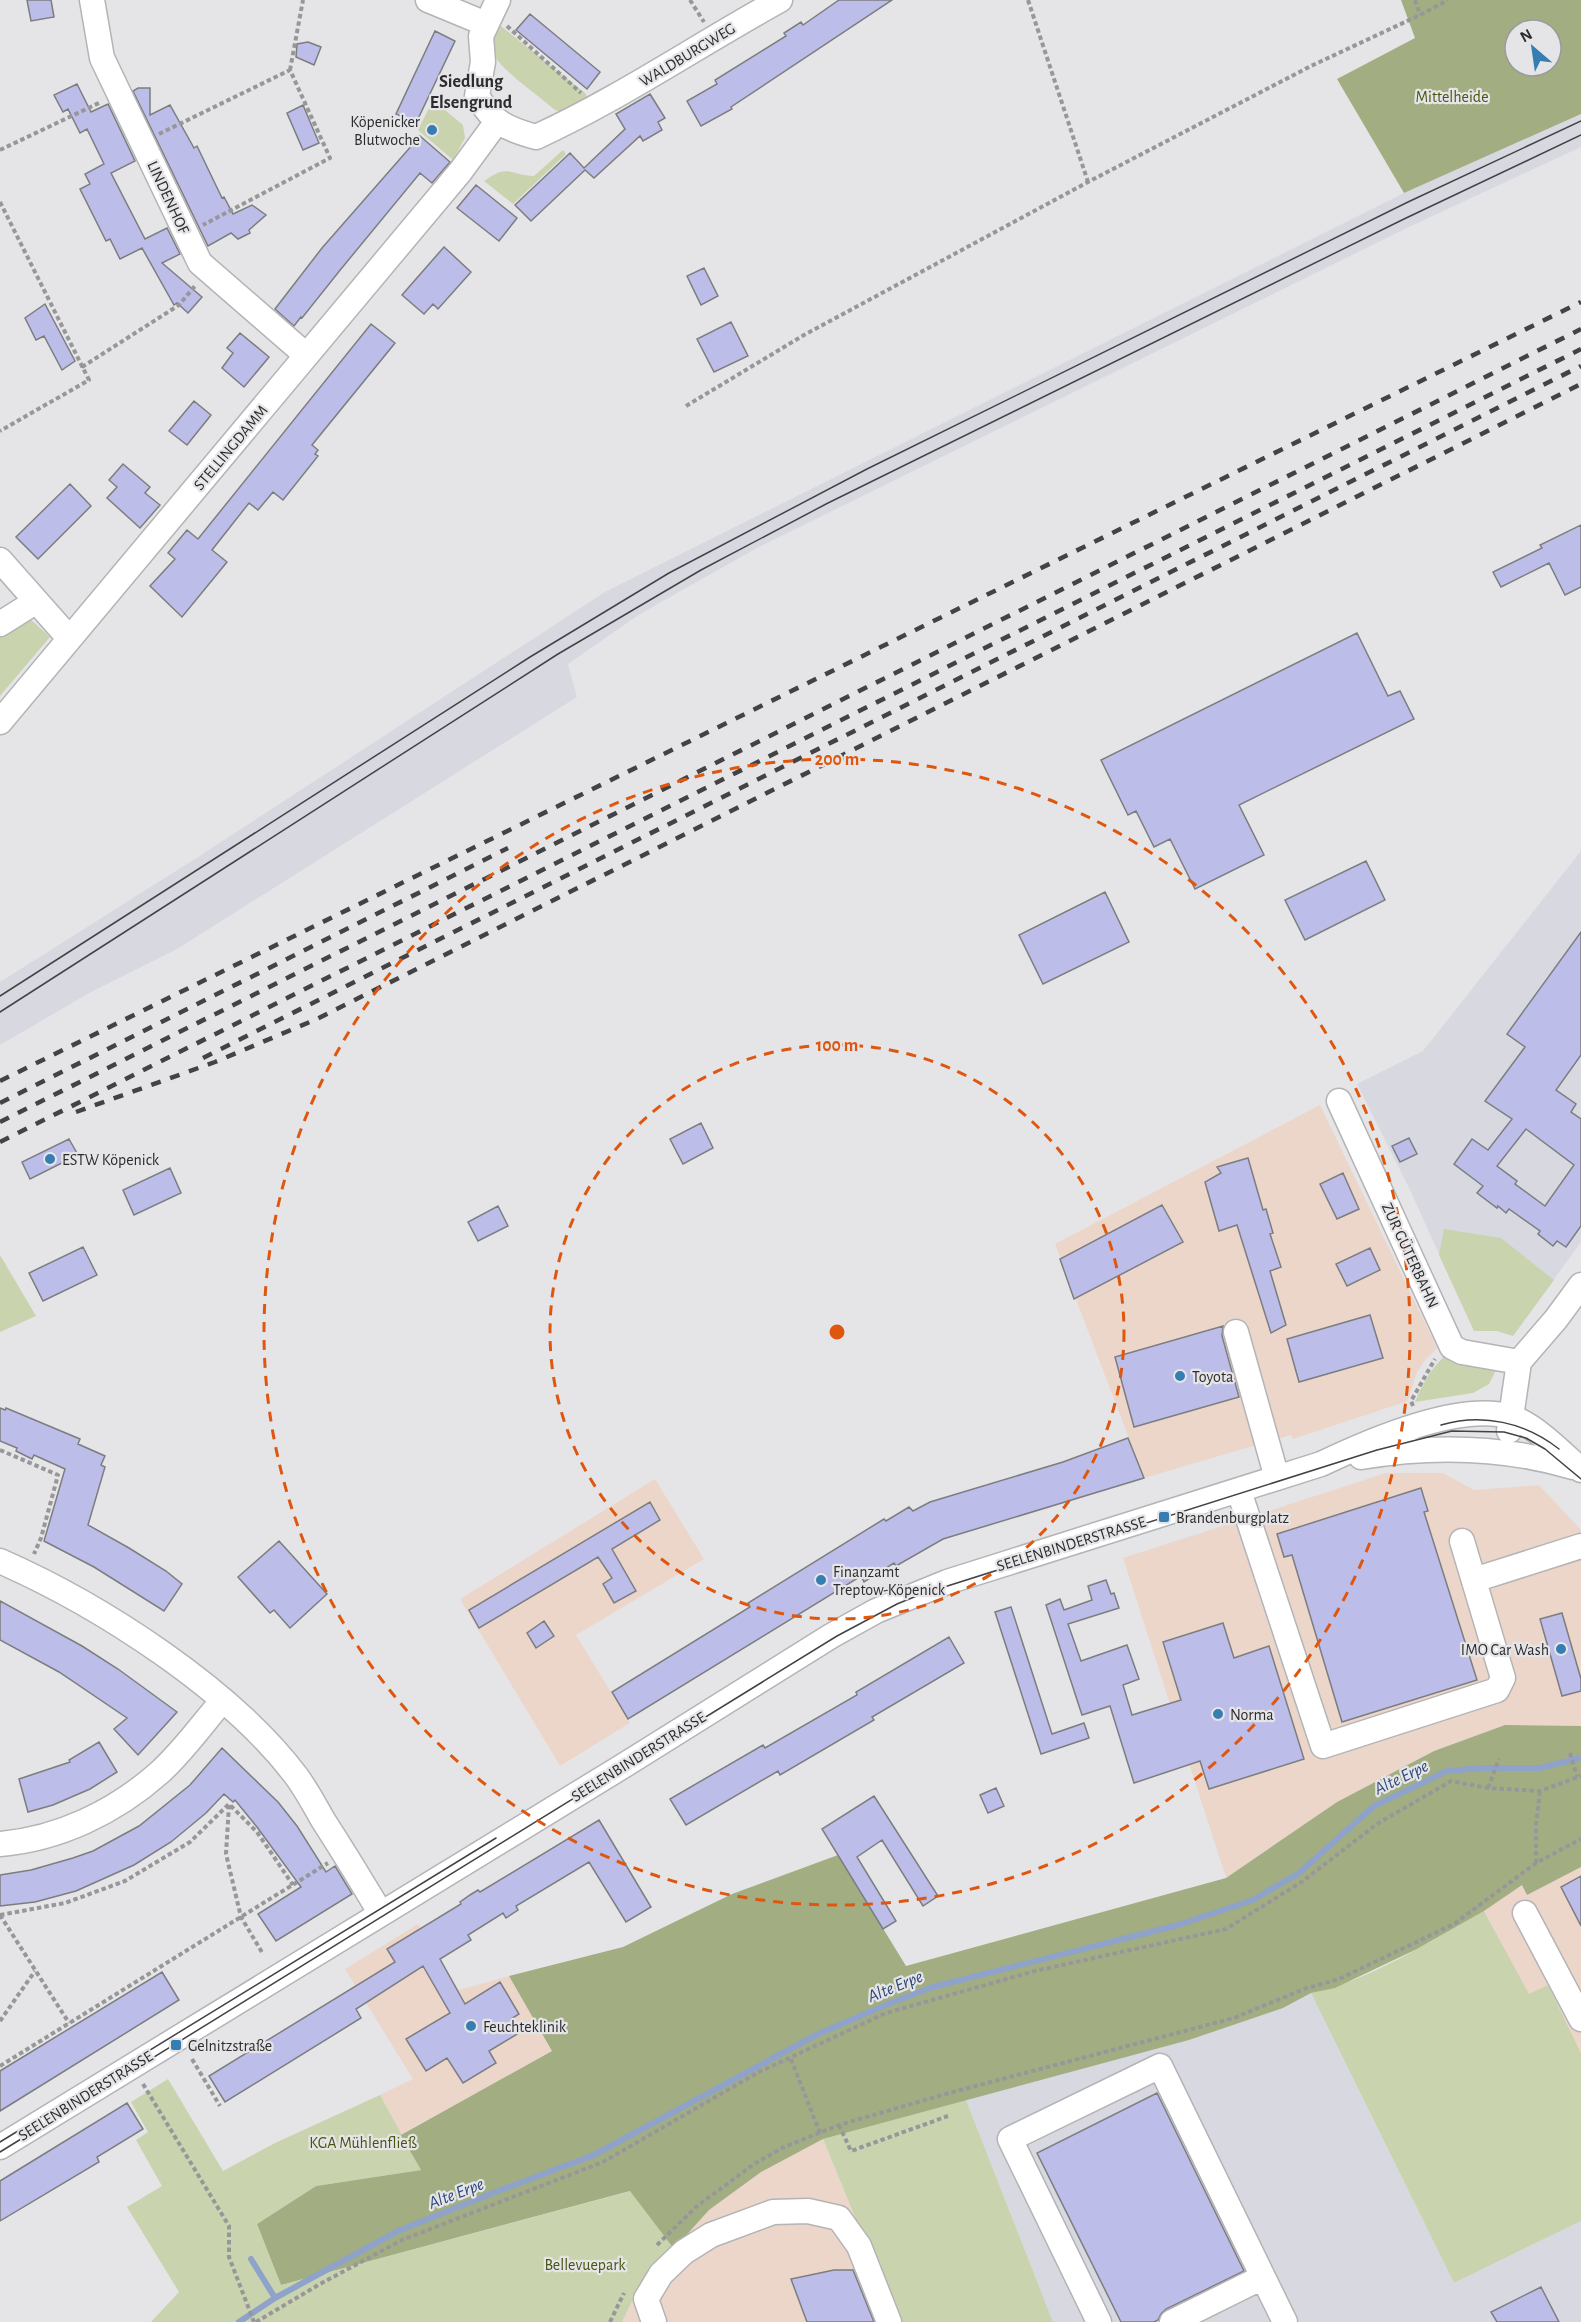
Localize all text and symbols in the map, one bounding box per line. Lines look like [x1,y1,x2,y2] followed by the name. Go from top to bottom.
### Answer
[1503,18,1563,78] north arrow
[637,20,738,90] street label: WALDBURGWEG
[1517,26,1535,45] text: N
[430,73,513,112] district label: Siedlung Elsengrund
[1415,89,1489,105] park label: Mittelheide
[350,114,421,148] place label: Köpenicker Blutwoche
[425,123,439,137] marker: Köpenicker Blutwoche
[144,158,192,237] street label: LINDENHOF
[191,402,271,493] street label: STELLINGDAMM
[815,751,859,769] text: 200 m
[816,1037,858,1055] text: 100 m
[43,1152,57,1166] marker: ESTW Köpenick
[62,1152,160,1168] place label: ESTW Köpenick
[1379,1200,1443,1310] street label: ZUR GÜTERBAHN
[827,1322,847,1342] centre of rings
[1173,1369,1187,1383] marker: Toyota
[1192,1369,1233,1386] place label: Toyota
[1157,1510,1171,1524] marker: Brandenburgplatz
[1176,1510,1290,1526] place label: Brandenburgplatz
[995,1514,1148,1574] street label: SEELENBINDERSTRASSE
[833,1564,946,1598] place label: Finanzamt Treptow-Köpenick
[814,1573,828,1587] marker: Finanzamt Treptow-Köpenick
[1461,1642,1549,1658] place label: IMO Car Wash
[1554,1642,1568,1656] marker: IMO Car Wash
[1211,1707,1225,1721] marker: Norma
[1230,1707,1274,1723] place label: Norma
[569,1709,709,1805] street label: SEELENBINDERSTRASSE
[1371,1757,1432,1799] water label: Alte Erpe
[864,1968,926,2006] water label: Alte Erpe
[464,2019,478,2033] marker: Feuchteklinik
[483,2019,567,2035] place label: Feuchteklinik
[169,2038,183,2052] marker: Gelnitzstraße
[188,2038,272,2054] place label: Gelnitzstraße
[16,2048,156,2144] street label: SEELENBINDERSTRASSE
[309,2135,417,2151] park label: KGA Mühlenfließ
[425,2175,487,2213] water label: Alte Erpe
[544,2257,626,2273] park label: Bellevuepark

